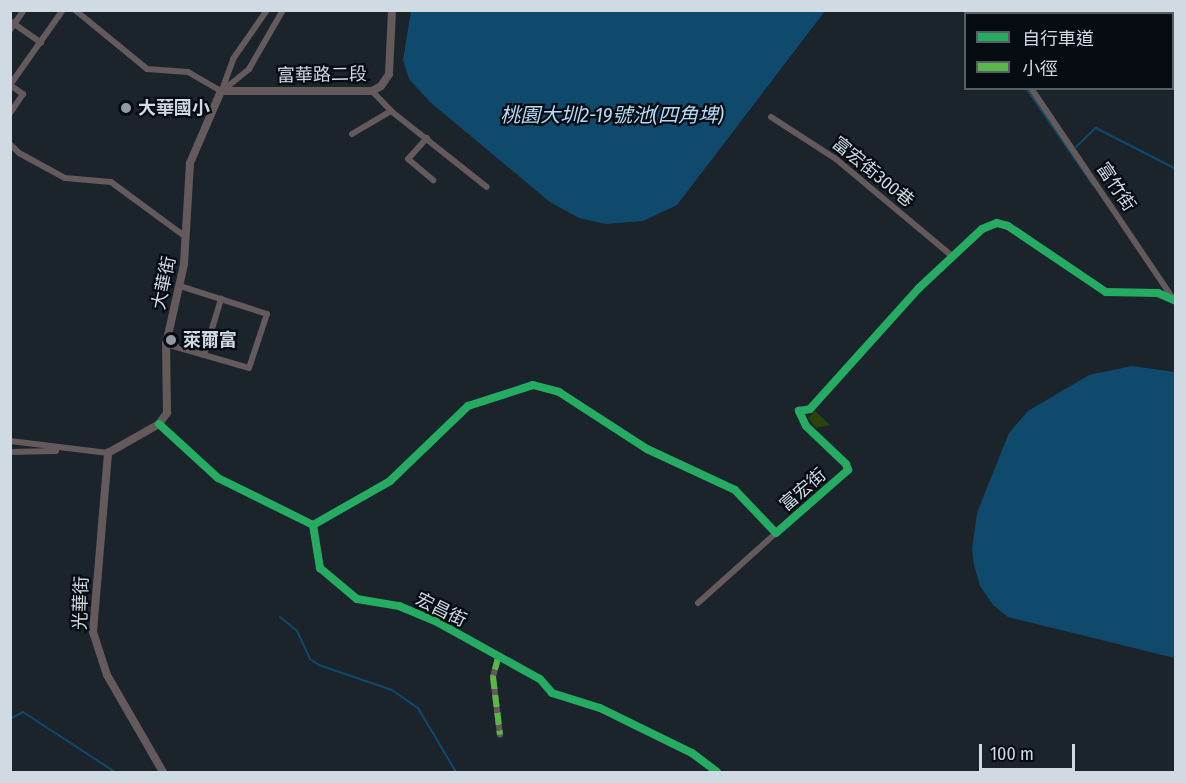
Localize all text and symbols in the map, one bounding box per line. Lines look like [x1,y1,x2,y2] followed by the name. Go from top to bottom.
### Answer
[964,12,1174,90] legend
[1022,28,1094,50] text: 自行車道
[1022,58,1058,80] text: 小徑
[277,63,367,87] street label: 富華路二段
[138,97,210,119] place label: 大華國小
[119,101,133,115] marker: 大華國小
[500,103,724,127] water label: 桃園大圳2-19號池(四角埤)
[828,132,918,212] street label: 富宏街300巷
[1092,159,1140,215] street label: 富竹街
[148,254,180,312] street label: 大華街
[183,329,237,351] place label: 萊爾富
[164,333,178,347] marker: 萊爾富
[776,464,830,516] street label: 富宏街
[69,576,93,630] street label: 光華街
[412,588,470,632] street label: 宏昌街
[982,732,1078,770] scale bar
[990,743,1034,765] text: 100 m

